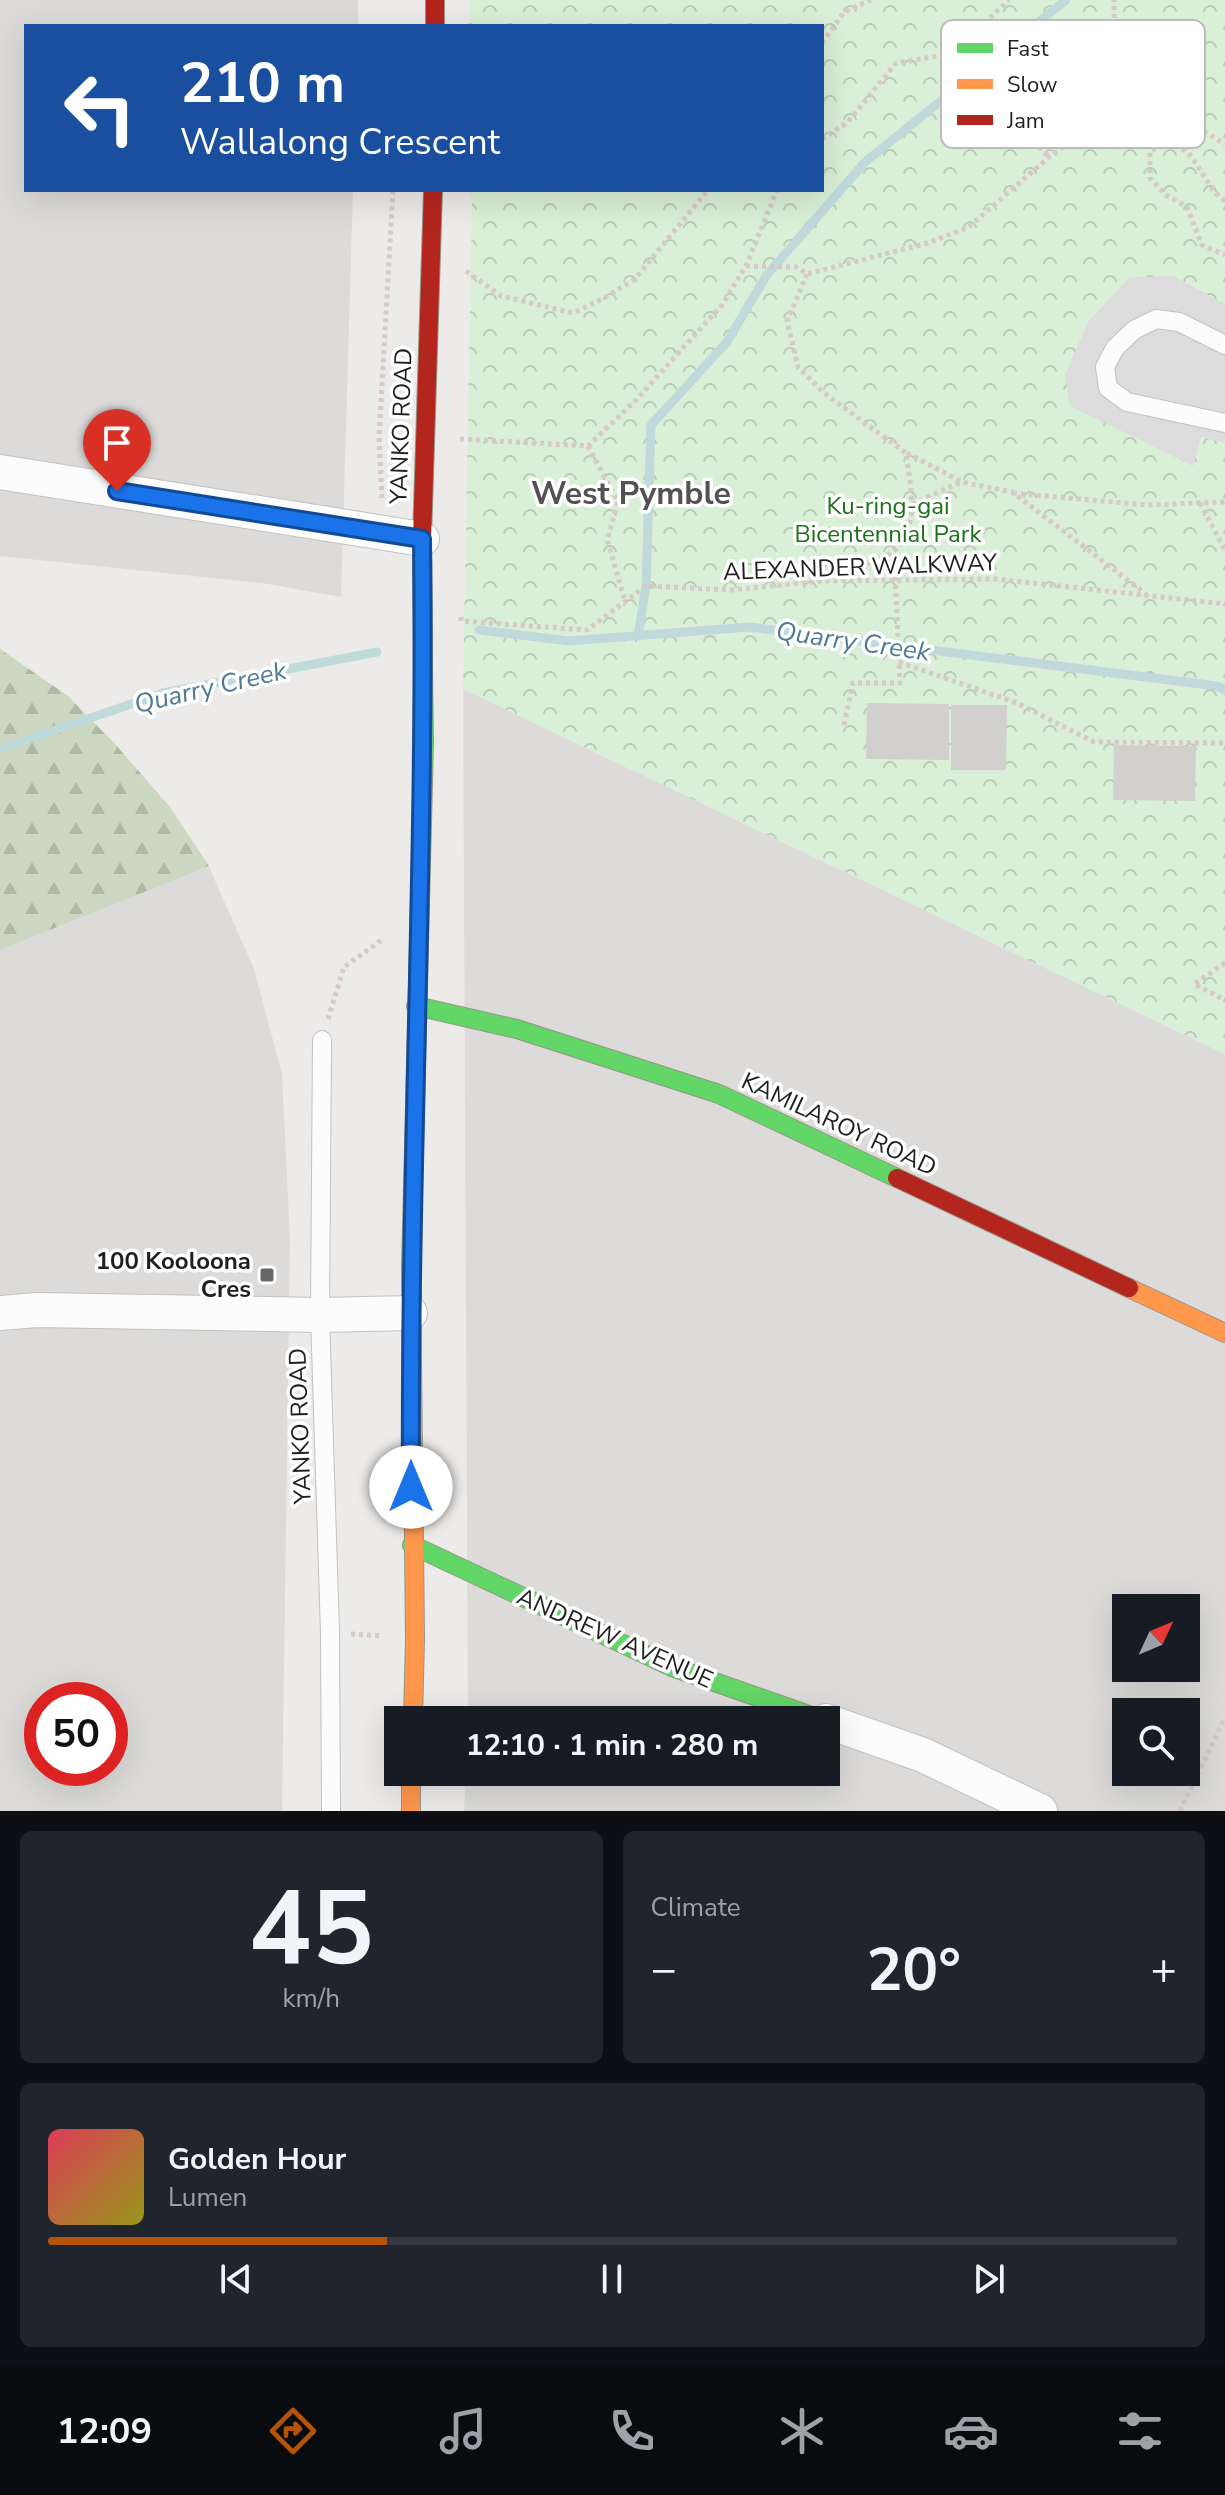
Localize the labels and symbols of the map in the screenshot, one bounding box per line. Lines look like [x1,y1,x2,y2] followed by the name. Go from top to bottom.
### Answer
[941,20,1205,148] legend
[1007,34,1049,64] text: Fast
[1007,70,1058,100] text: Slow
[1006,106,1045,136] text: Jam
[382,347,420,506] street label: YANKO ROAD
[83,409,151,491] pin
[531,472,731,515] district label: West Pymble
[795,490,982,550] park label: Ku-ring-gai Bicentennial Park
[722,546,998,588] street label: ALEXANDER WALKWAY
[774,613,933,670] water label: Quarry Creek
[131,653,291,722] water label: Quarry Creek
[736,1065,942,1183] street label: KAMILAROY ROAD
[96,1245,251,1305] place label: 100 Kooloona Cres
[258,1266,276,1284] marker: 100 Kooloona Cres
[281,1347,319,1506] street label: YANKO ROAD
[369,1445,453,1529] position arrow
[512,1580,718,1696] street label: ANDREW AVENUE
[1112,1594,1200,1682] north arrow
[24,1682,128,1786] speed limit sign: 50

